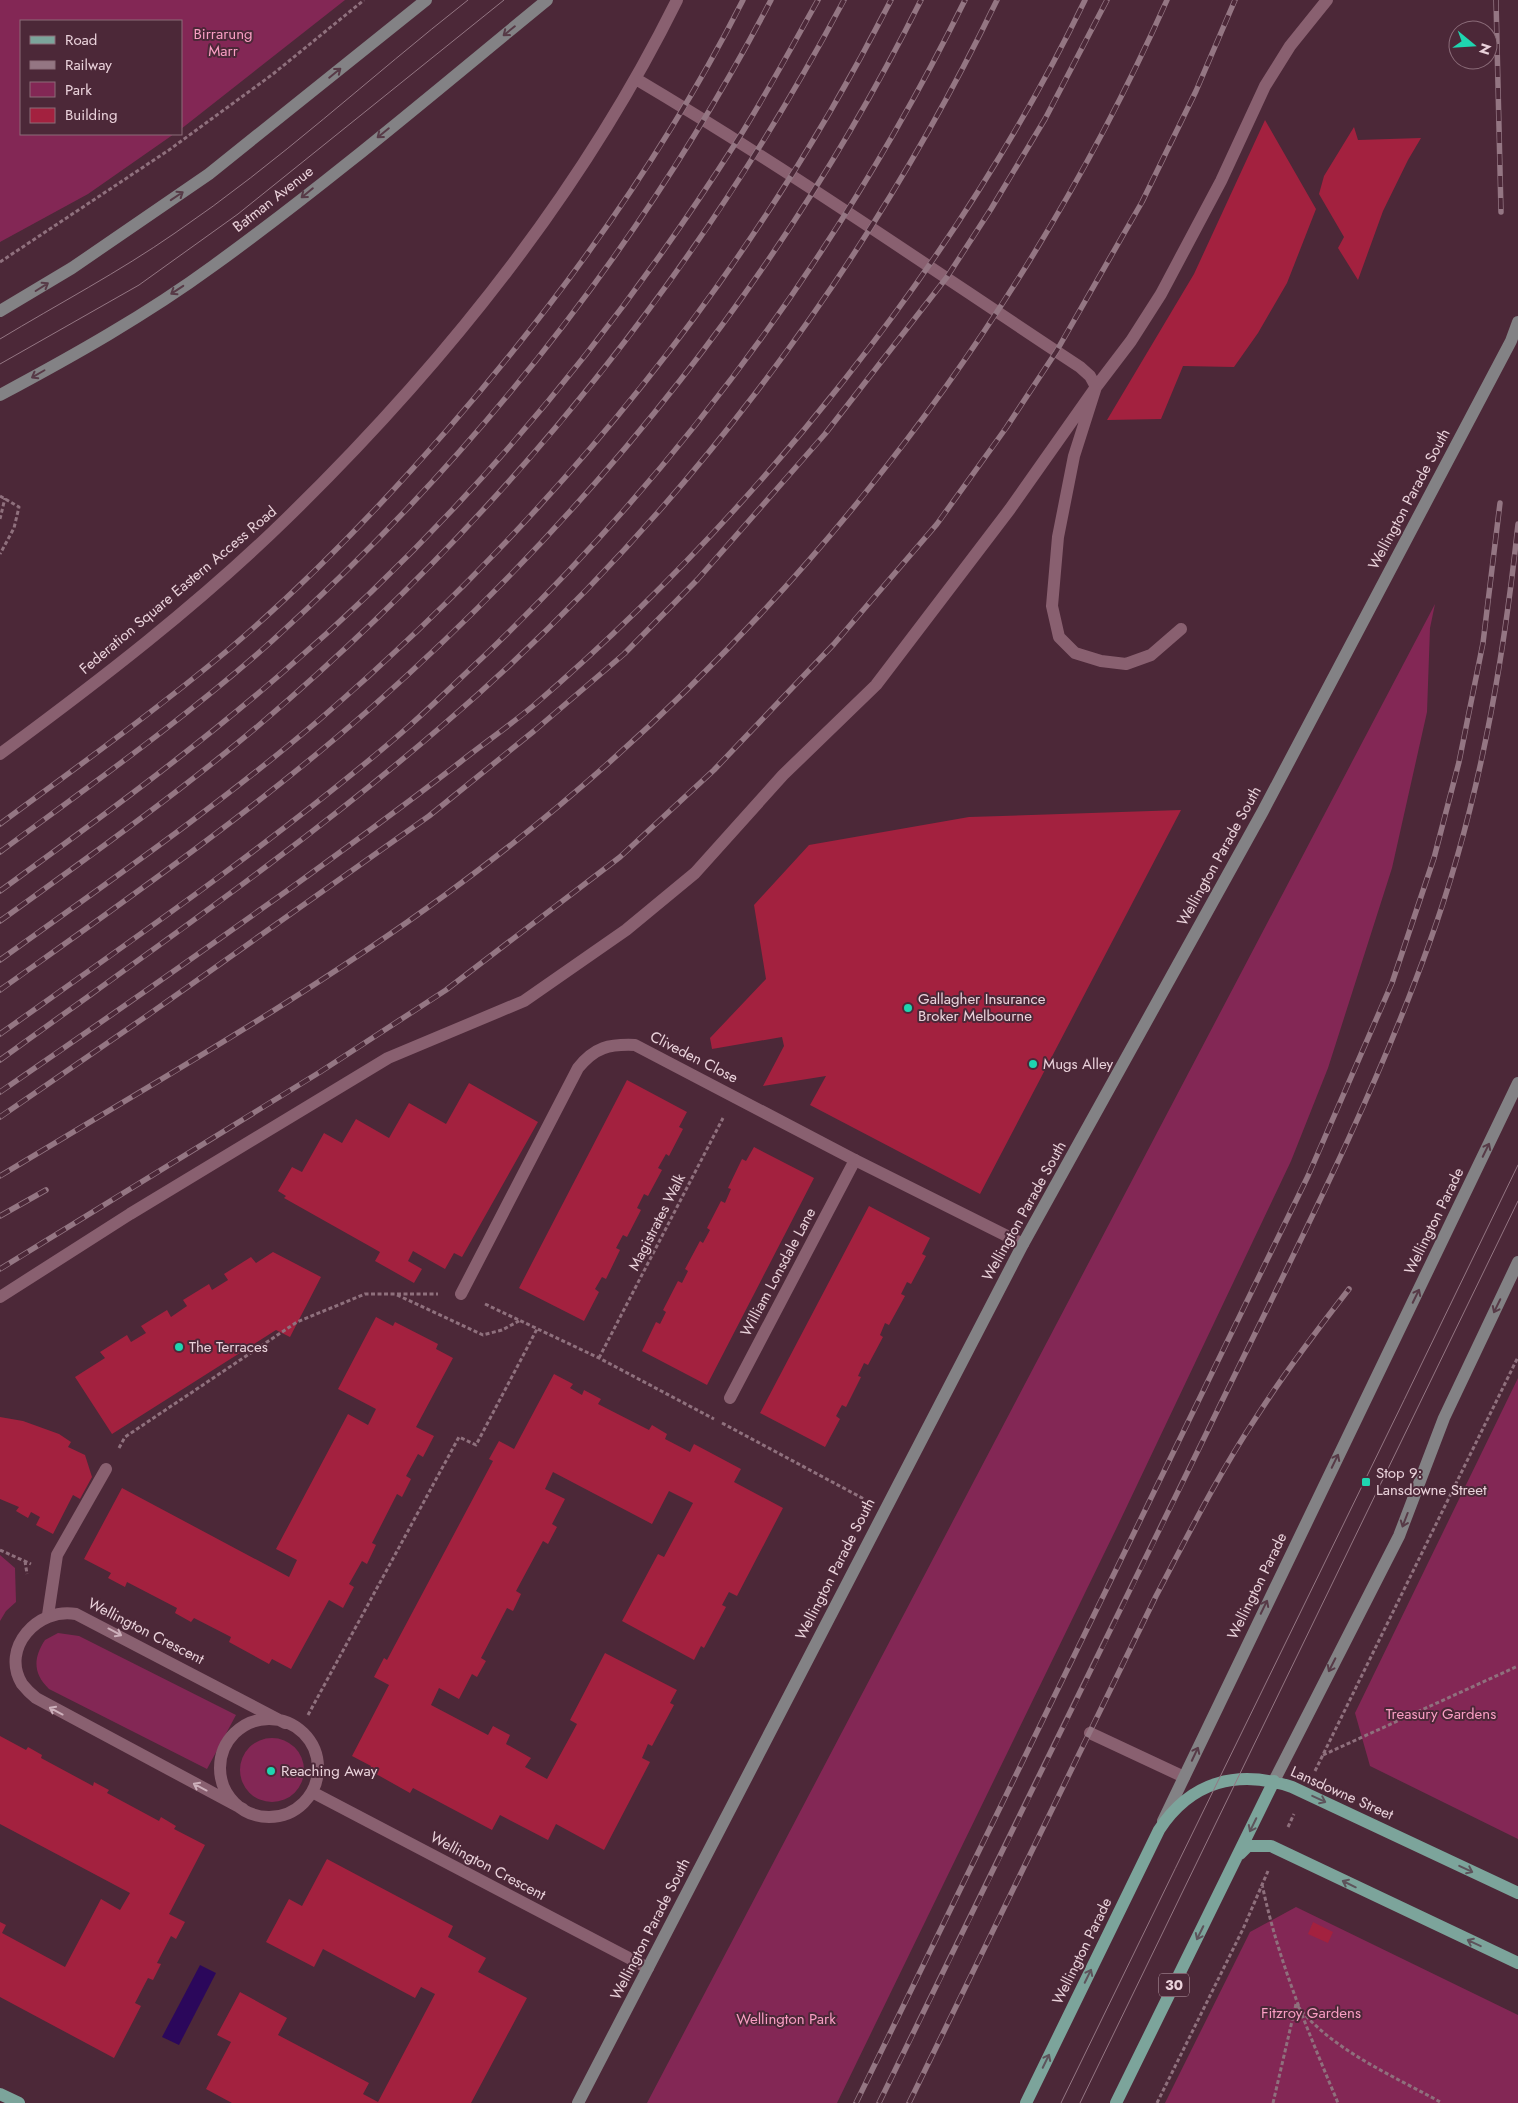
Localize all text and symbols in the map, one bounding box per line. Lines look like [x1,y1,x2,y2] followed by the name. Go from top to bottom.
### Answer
[20,20,182,135] legend
[1448,20,1498,70] north arrow
[193,23,253,62] park label: Birrarung Marr
[503,25,516,36] one-way arrow
[65,29,97,51] text: Road
[1474,41,1497,57] text: N
[65,54,112,76] text: Railway
[329,67,342,78] one-way arrow
[65,79,92,101] text: Park
[65,104,117,126] text: Building
[377,128,390,139] one-way arrow
[228,160,318,238] street label: Batman Avenue
[301,188,314,199] one-way arrow
[170,191,184,201] one-way arrow
[35,281,49,291] one-way arrow
[170,285,184,295] one-way arrow
[31,370,46,380] one-way arrow
[1363,425,1455,573] street label: Wellington Parade South
[75,501,281,679] street label: Federation Square Eastern Access Road
[1171,782,1267,930] street label: Wellington Parade South
[918,988,1046,1027] place label: Gallagher Insurance Broker Melbourne
[902,1002,914,1014] marker: Gallagher Insurance Broker Melbourne
[646,1025,742,1089] street label: Cliveden Close
[1043,1053,1113,1075] place label: Mugs Alley
[1027,1058,1039,1070] marker: Mugs Alley
[976,1137,1072,1285] street label: Wellington Parade South
[1482,1143,1491,1158] one-way arrow
[1399,1164,1470,1278] street label: Wellington Parade
[623,1169,691,1274] street label: Magistrates Walk
[735,1204,821,1340] street label: William Lonsdale Lane
[1411,1289,1421,1304] one-way arrow
[1492,1299,1502,1314] one-way arrow
[189,1336,268,1358] place label: The Terraces
[173,1341,185,1353] marker: The Terraces
[1331,1454,1341,1469] one-way arrow
[1376,1462,1487,1501] place label: Stop 9: Lansdowne Street
[1360,1476,1372,1488] marker: Stop 9: Lansdowne Street
[790,1494,880,1644] street label: Wellington Parade South
[1400,1512,1409,1527] one-way arrow
[1222,1529,1293,1643] street label: Wellington Parade
[84,1592,208,1670] street label: Wellington Crescent
[1260,1600,1270,1615] one-way arrow
[107,1627,122,1637] one-way arrow
[1327,1657,1336,1672] one-way arrow
[1386,1703,1496,1725] park label: Treasury Gardens
[49,1705,64,1715] one-way arrow
[1190,1747,1200,1762] one-way arrow
[281,1760,378,1782] place label: Reaching Away
[1287,1760,1397,1826] street label: Lansdowne Street
[265,1765,277,1777] marker: Reaching Away
[193,1781,207,1791] one-way arrow
[1311,1795,1326,1805] one-way arrow
[1248,1817,1257,1832] one-way arrow
[426,1826,550,1906] street label: Wellington Crescent
[605,1854,695,2004] street label: Wellington Parade South
[1458,1864,1473,1874] one-way arrow
[1342,1879,1357,1888] one-way arrow
[1047,1894,1118,2008] street label: Wellington Parade
[1195,1925,1204,1940] one-way arrow
[1467,1937,1482,1947] one-way arrow
[1083,1969,1093,1984] one-way arrow
[1159,1974,1189,1996] road number: 30
[1261,2002,1361,2024] park label: Fitzroy Gardens
[736,2008,836,2030] park label: Wellington Park
[1042,2054,1051,2069] one-way arrow

